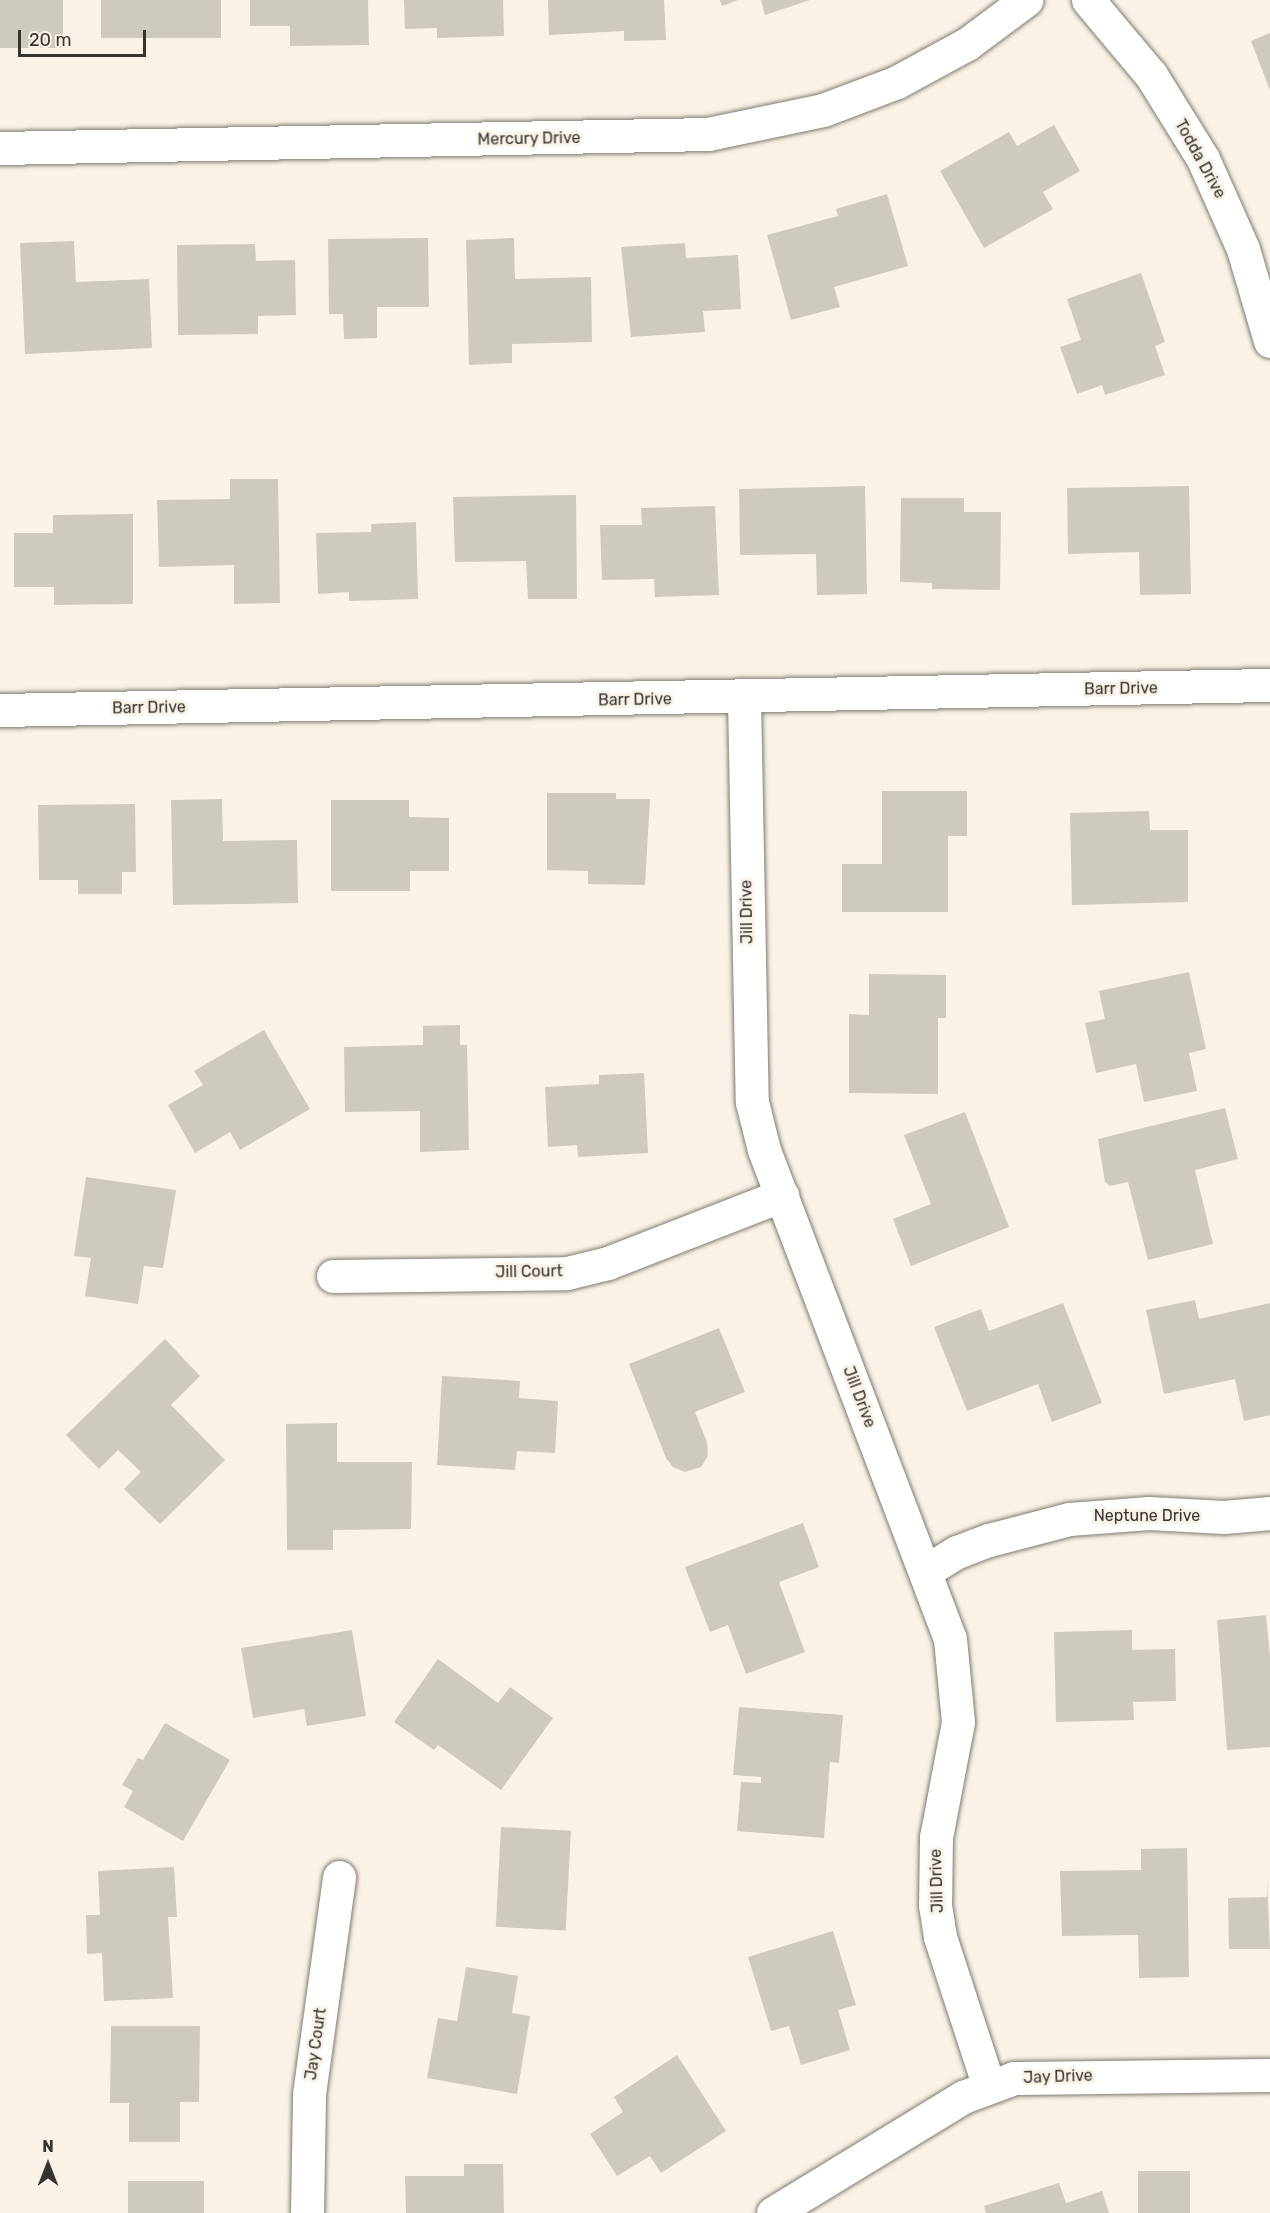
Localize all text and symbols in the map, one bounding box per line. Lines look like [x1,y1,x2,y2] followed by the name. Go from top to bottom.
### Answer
[21,18,148,56] scale bar
[29,29,71,51] text: 20 m
[1170,116,1230,202] street label: Todda Drive
[477,128,581,150] street label: Mercury Drive
[1084,679,1158,699] street label: Barr Drive
[598,690,672,710] street label: Barr Drive
[112,698,186,718] street label: Barr Drive
[737,880,757,944] street label: Jill Drive
[495,1262,563,1282] street label: Jill Court
[839,1364,879,1430] street label: Jill Drive
[1094,1506,1200,1526] street label: Neptune Drive
[926,1849,948,1913] street label: Jill Drive
[301,2006,331,2082] street label: Jay Court
[1023,2066,1093,2088] street label: Jay Drive
[18,2135,78,2195] north arrow
[42,2137,54,2156] text: N

